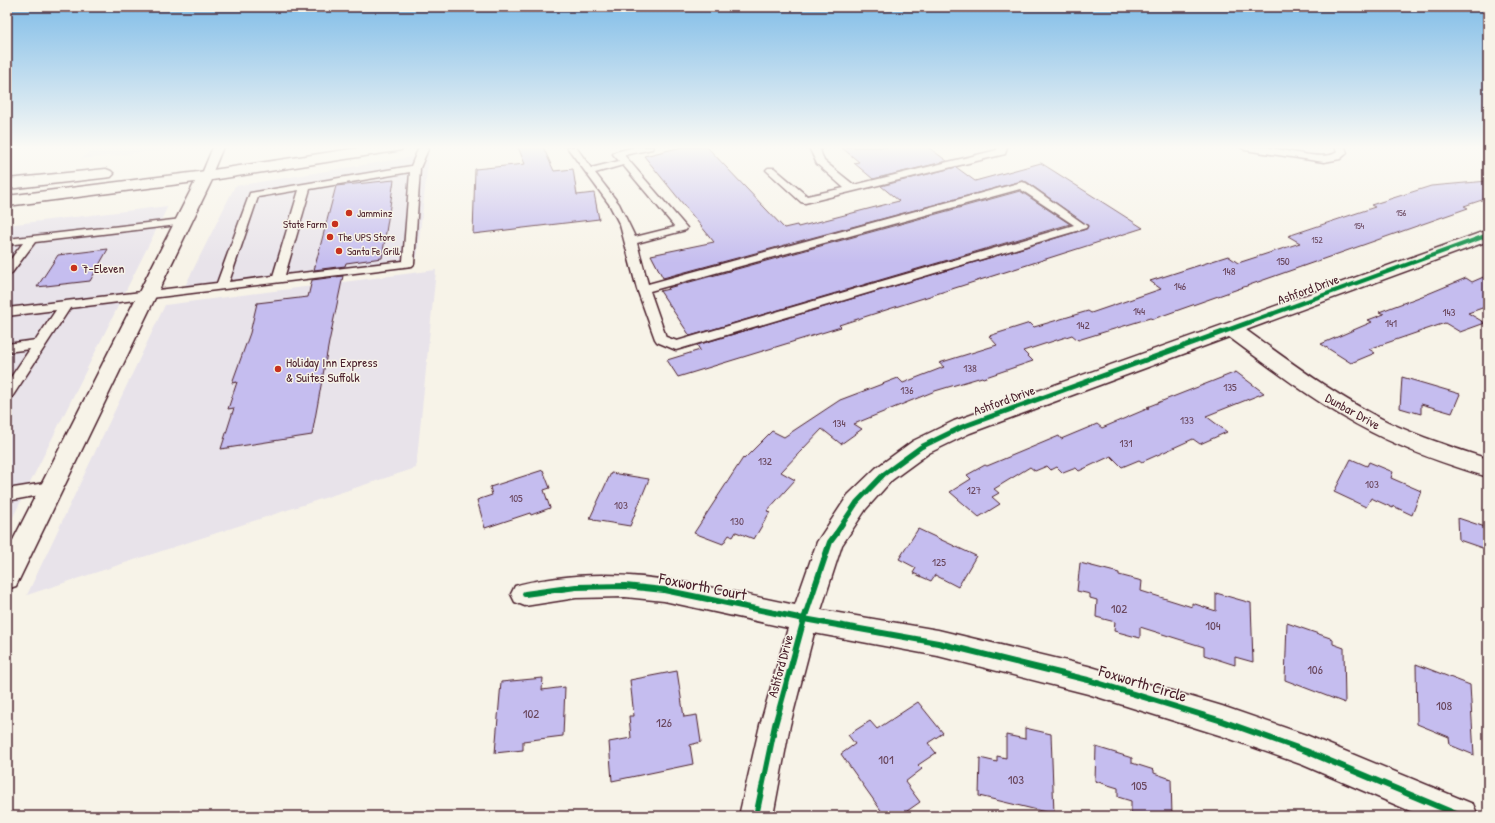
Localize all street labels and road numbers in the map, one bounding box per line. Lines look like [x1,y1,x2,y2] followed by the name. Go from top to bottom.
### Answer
[1275,270,1341,308] street label: Ashford Drive
[971,381,1037,419] street label: Ashford Drive
[1322,389,1384,433] street label: Dunbar Drive
[656,567,749,605] street label: Foxworth Court
[763,633,797,699] street label: Ashford Drive
[1095,659,1190,707] street label: Foxworth Circle

